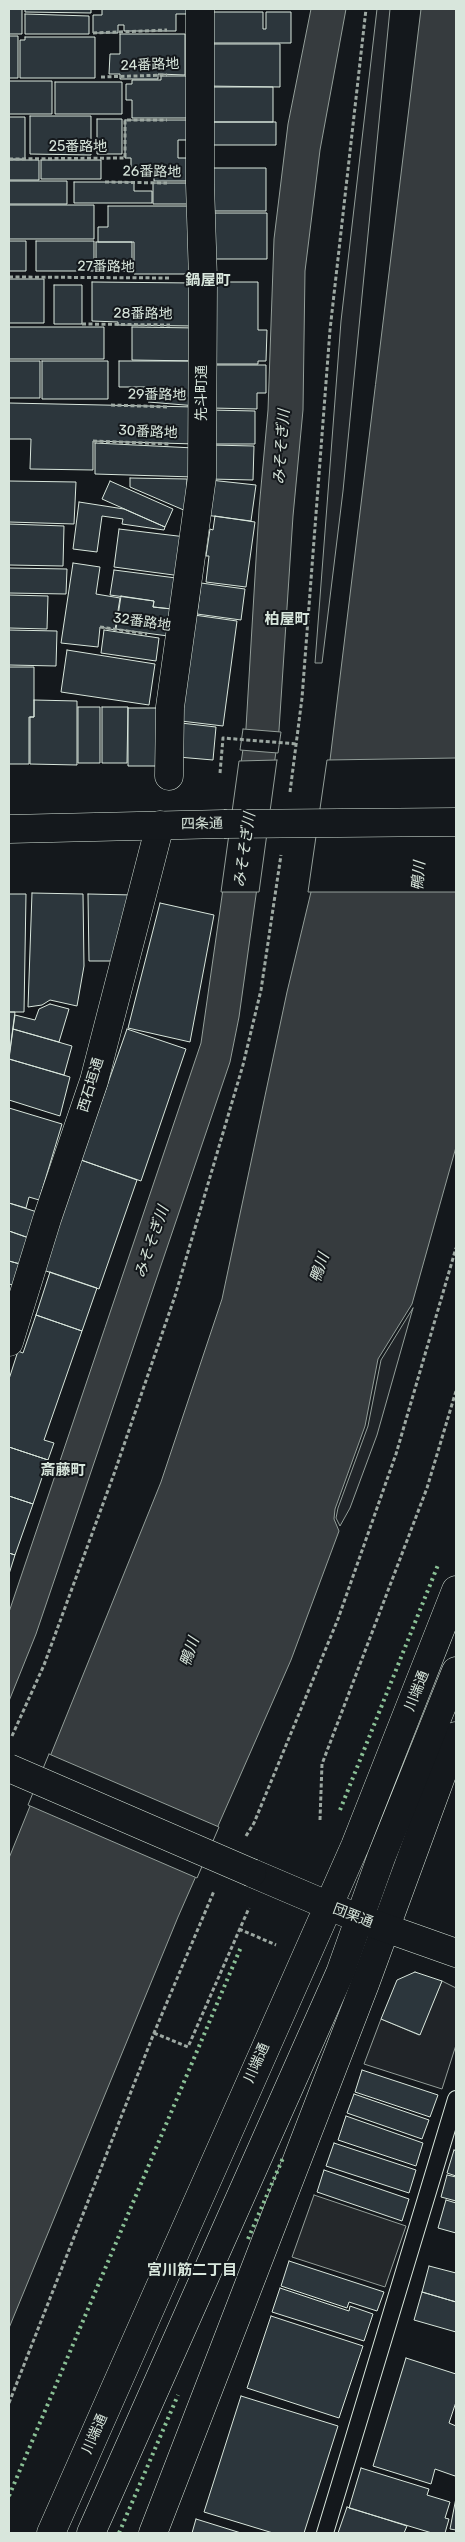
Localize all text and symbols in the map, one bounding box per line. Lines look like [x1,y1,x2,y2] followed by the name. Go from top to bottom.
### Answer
[120,56,180,74] street label: 24番路地
[49,139,107,155] street label: 25番路地
[123,163,181,181] street label: 26番路地
[77,258,135,276] street label: 27番路地
[186,272,230,290] district label: 鍋屋町
[113,305,173,323] street label: 28番路地
[194,365,210,421] street label: 先斗町通
[128,386,186,404] street label: 29番路地
[270,409,294,485] water label: みそそぎ川
[118,422,178,442] street label: 30番路地
[112,610,172,634] street label: 32番路地
[265,611,309,629] district label: 柏屋町
[231,812,259,888] water label: みそそぎ川
[181,815,223,833] street label: 四条通
[409,860,429,892] water label: 鴨川
[75,1056,107,1114] street label: 西石垣通
[131,1204,173,1280] water label: みそそぎ川
[307,1251,333,1285] water label: 鴨川
[41,1462,85,1480] district label: 斎藤町
[177,1635,203,1669] water label: 鴨川
[401,1668,433,1714] street label: 川端通
[330,1901,376,1931] street label: 団栗通
[241,2040,273,2086] street label: 川端通
[147,2262,237,2280] district label: 宮川筋二丁目
[79,2411,111,2457] street label: 川端通

